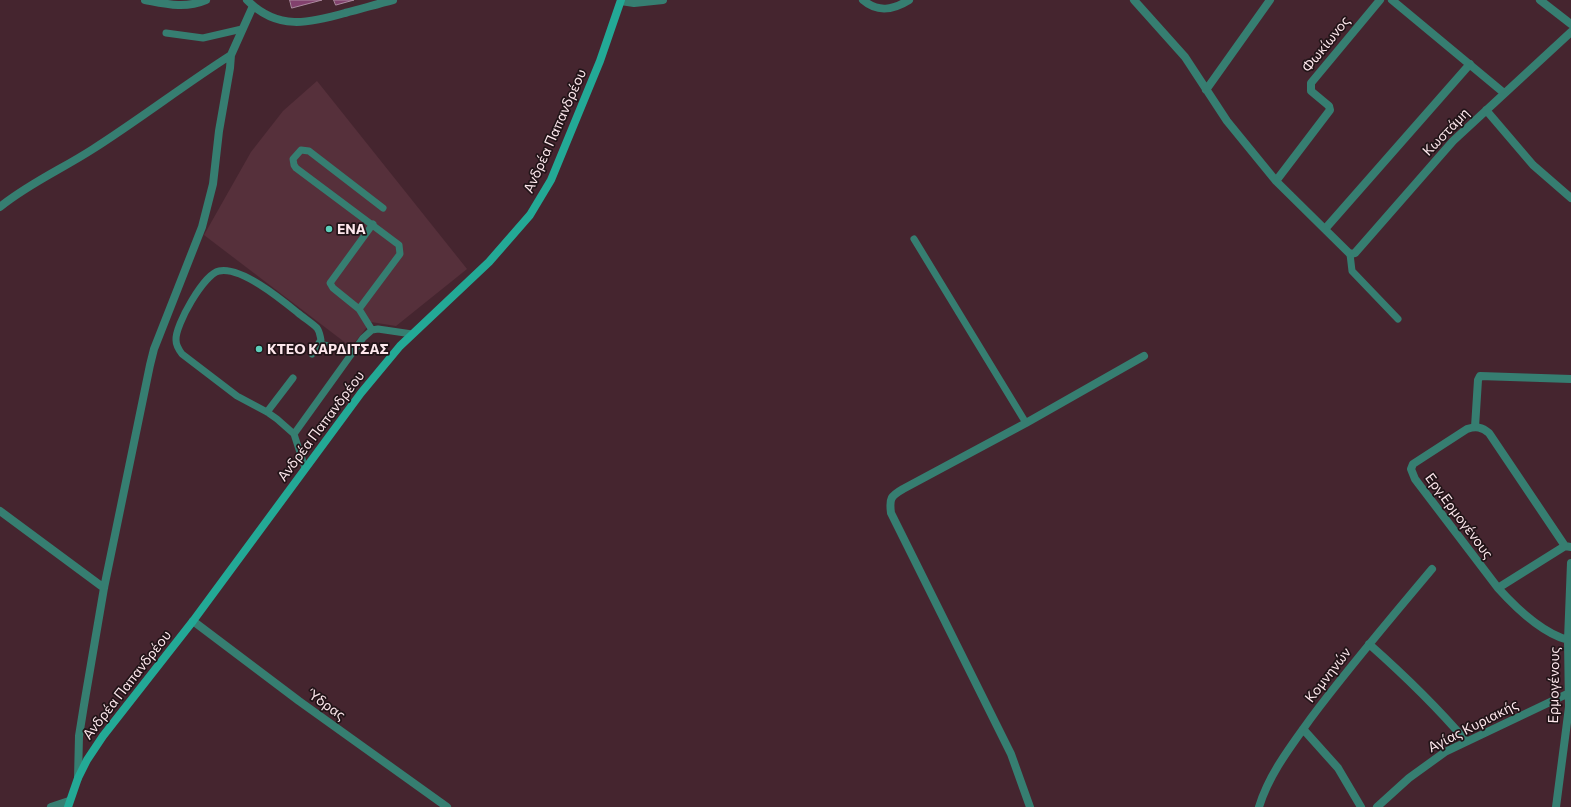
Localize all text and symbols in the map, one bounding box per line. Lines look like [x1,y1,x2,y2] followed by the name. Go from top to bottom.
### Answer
[1298,13,1354,75] street label: Φωκίωνος
[520,66,590,196] street label: Ανδρέα Παπανδρέου
[1419,105,1473,159] street label: Κωστάμη
[337,221,366,237] place label: ΕΝΑ
[324,224,334,234] marker: ΕΝΑ
[267,341,389,357] place label: ΚΤΕΟ ΚΑΡΔΙΤΣΑΣ
[254,344,264,354] marker: ΚΤΕΟ ΚΑΡΔΙΤΣΑΣ
[274,368,368,484] street label: Ανδρέα Παπανδρέου
[1421,470,1497,562] street label: Εργ.Ερμογένους
[79,627,175,743] street label: Ανδρέα Παπανδρέου
[1301,644,1355,706] street label: Κομνηνών
[1545,647,1563,723] street label: Ερμογένους
[305,686,349,724] street label: Ύδρας
[1425,696,1521,756] street label: Αγίας Κυριακής

